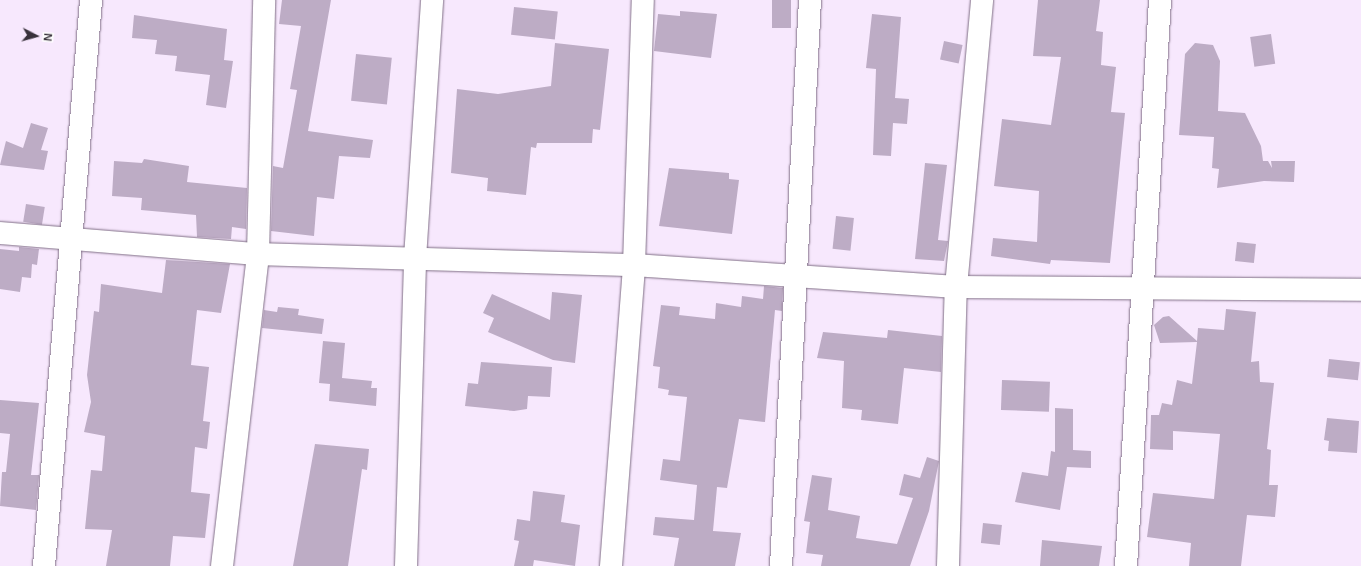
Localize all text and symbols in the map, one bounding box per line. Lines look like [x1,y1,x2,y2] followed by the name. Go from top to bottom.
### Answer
[16,16,56,56] north arrow
[42,33,54,42] text: N

